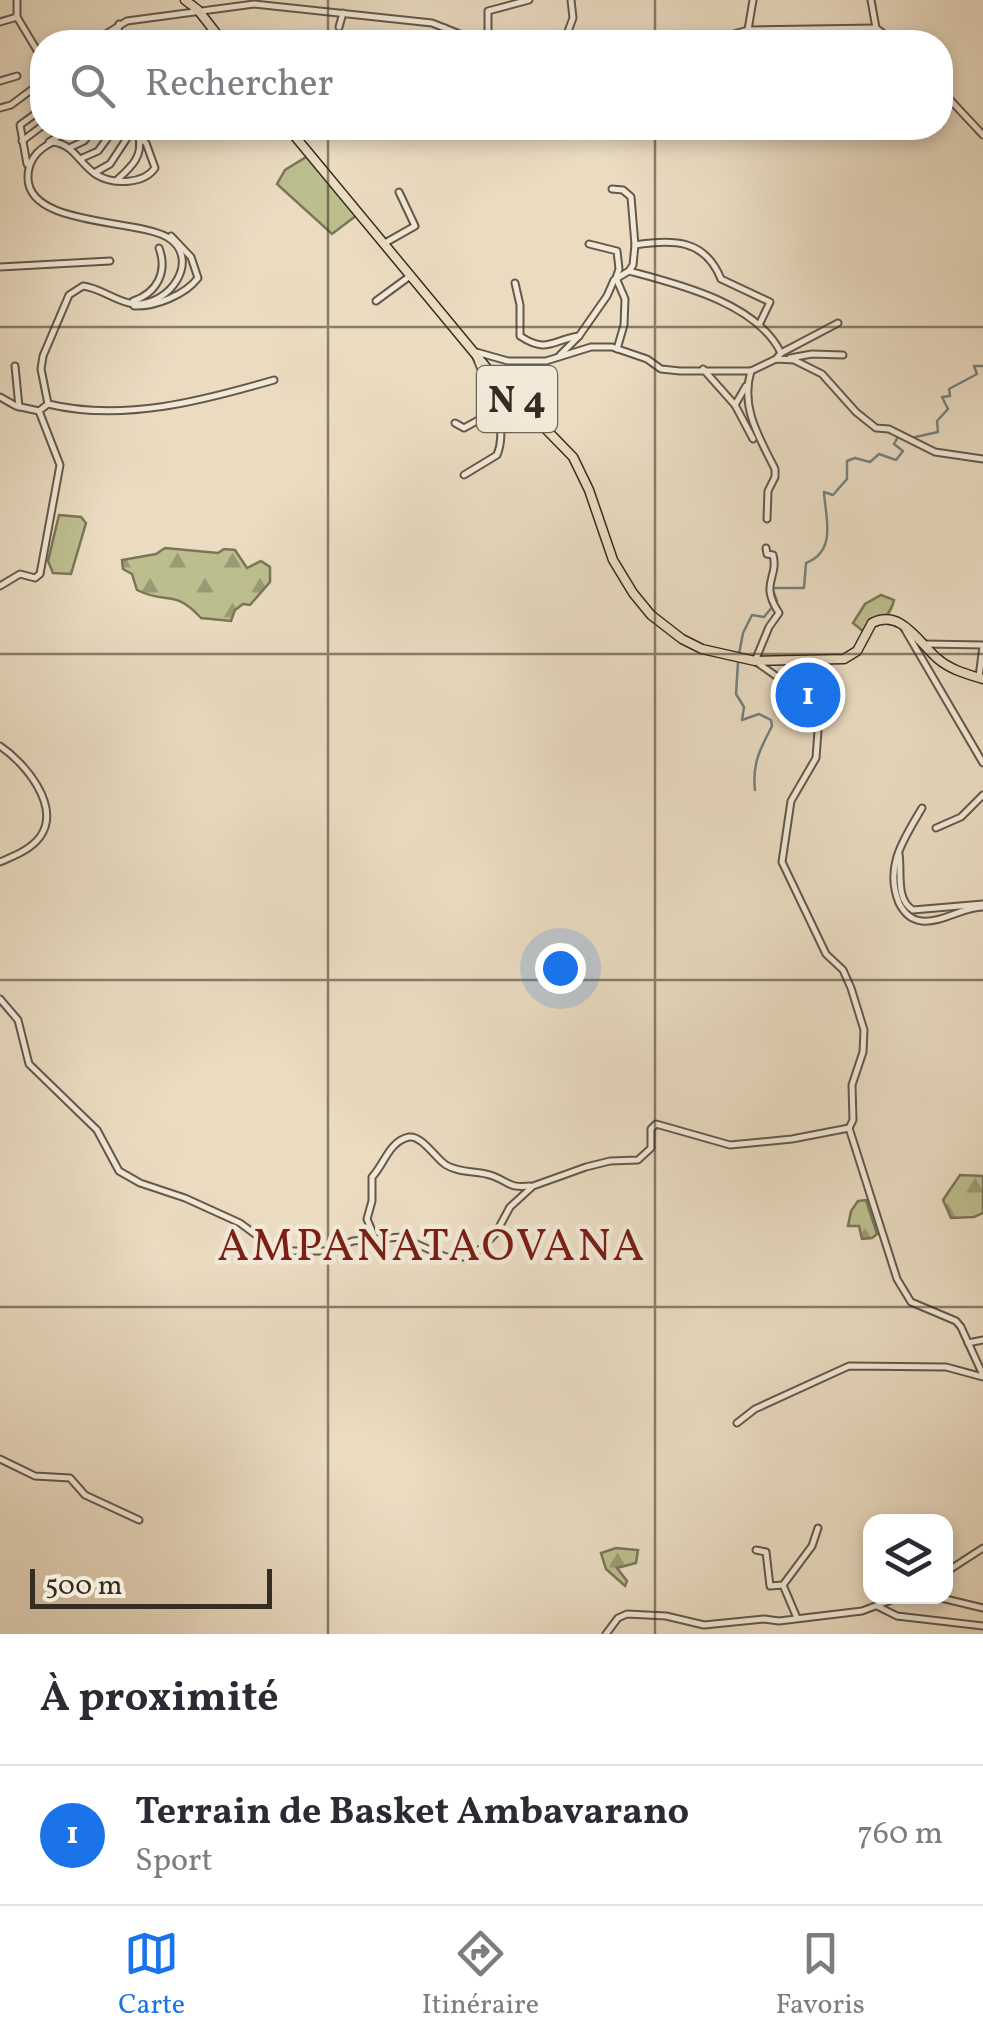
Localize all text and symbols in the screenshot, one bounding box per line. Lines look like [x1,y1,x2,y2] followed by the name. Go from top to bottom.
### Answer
[30,30,953,140] search box
[65,58,120,113] icon: search
[145,59,333,112] text: Rechercher
[477,366,557,432] road number: N 4
[776,658,840,732] pin: 1
[535,943,586,994] your location
[217,1217,647,1280] district label: AMPANATAOVANA
[863,1514,953,1604] map controls
[863,1514,953,1604] button: layers
[30,1564,272,1608] scale bar
[45,1567,123,1606] text: 500 m
[40,1670,279,1729] text: À proximité
[135,1787,689,1840] text: Terrain de Basket Ambavarano
[66,1813,79,1857] text: 1
[857,1813,943,1857] text: 760 m
[135,1840,213,1884] text: Sport
[118,1926,185,2025] tab: Carte
[422,1926,539,2025] tab: Itinéraire
[776,1926,865,2025] tab: Favoris

